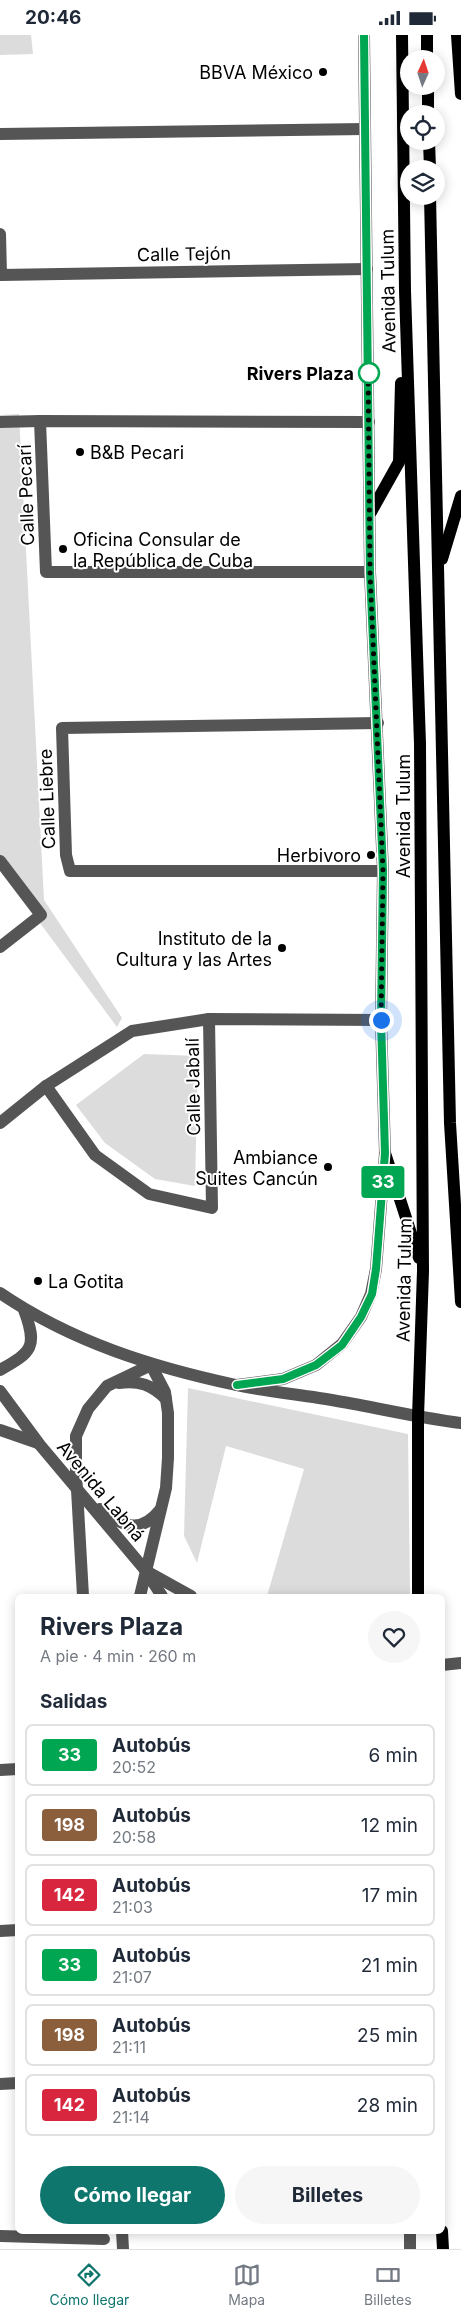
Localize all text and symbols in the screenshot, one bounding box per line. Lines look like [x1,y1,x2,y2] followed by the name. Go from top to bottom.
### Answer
[25,6,81,29] text: 20:46
[400,50,445,95] north arrow
[400,50,445,205] map controls
[199,62,313,83] place label: BBVA México
[317,66,329,78] marker: BBVA México
[400,105,445,150] button: locate
[400,160,445,205] button: layers
[376,229,400,353] street label: Avenida Tulum
[137,243,231,265] street label: Calle Tejón
[358,362,380,384] marker: Rivers Plaza
[247,363,354,384] place label: Rivers Plaza
[90,442,184,463] place label: B&B Pecari
[14,443,38,546] street label: Calle Pecarí
[74,446,86,458] marker: B&B Pecari
[73,529,253,571] place label: Oficina Consular de la República de Cuba
[57,543,69,555] marker: Oficina Consular de la República de Cuba
[35,748,59,850] street label: Calle Liebre
[393,754,414,878] street label: Avenida Tulum
[277,845,361,866] place label: Herbivoro
[365,849,377,861] marker: Herbivoro
[116,928,272,970] place label: Instituto de la Cultura y las Artes
[276,942,288,954] marker: Instituto de la Cultura y las Artes
[369,1008,394,1033] your location
[182,1037,204,1136] street label: Calle Jabalí
[195,1147,318,1189] place label: Ambiance Suites Cancún
[322,1161,334,1173] marker: Ambiance Suites Cancún
[360,1166,406,1198] line badge: 33
[371,1171,395,1192] text: 33
[392,1218,416,1342] street label: Avenida Tulum
[48,1271,124,1292] place label: La Gotita
[32,1275,44,1287] marker: La Gotita
[53,1436,149,1546] street label: Avenida Labná
[368,1611,420,1663] button: heart
[40,1612,183,1641] text: Rivers Plaza
[40,1646,196,1666] text: A pie · 4 min · 260 m
[40,1690,107,1713] text: Salidas
[112,1734,191,1757] text: Autobús
[58,1744,81,1765] text: 33
[368,1744,418,1767] text: 6 min
[112,1757,156,1777] text: 20:52
[112,1804,191,1827] text: Autobús
[54,1814,85,1835] text: 198
[361,1814,418,1837] text: 12 min
[112,1827,156,1847] text: 20:58
[112,1874,191,1897] text: Autobús
[54,1884,85,1905] text: 142
[362,1884,418,1907] text: 17 min
[112,1897,153,1917] text: 21:03
[112,1944,191,1967] text: Autobús
[58,1954,81,1975] text: 33
[361,1954,418,1977] text: 21 min
[112,1967,152,1987] text: 21:07
[112,2014,191,2037] text: Autobús
[54,2024,85,2045] text: 198
[357,2024,418,2047] text: 25 min
[112,2037,146,2057] text: 21:11
[112,2084,191,2107] text: Autobús
[54,2094,85,2115] text: 142
[357,2094,418,2117] text: 28 min
[112,2107,150,2127] text: 21:14
[40,2166,225,2224] button: Cómo llegar
[235,2166,420,2224] button: Billetes
[49,2261,129,2308] tab: Cómo llegar
[228,2261,265,2308] tab: Mapa
[364,2261,412,2308] tab: Billetes

